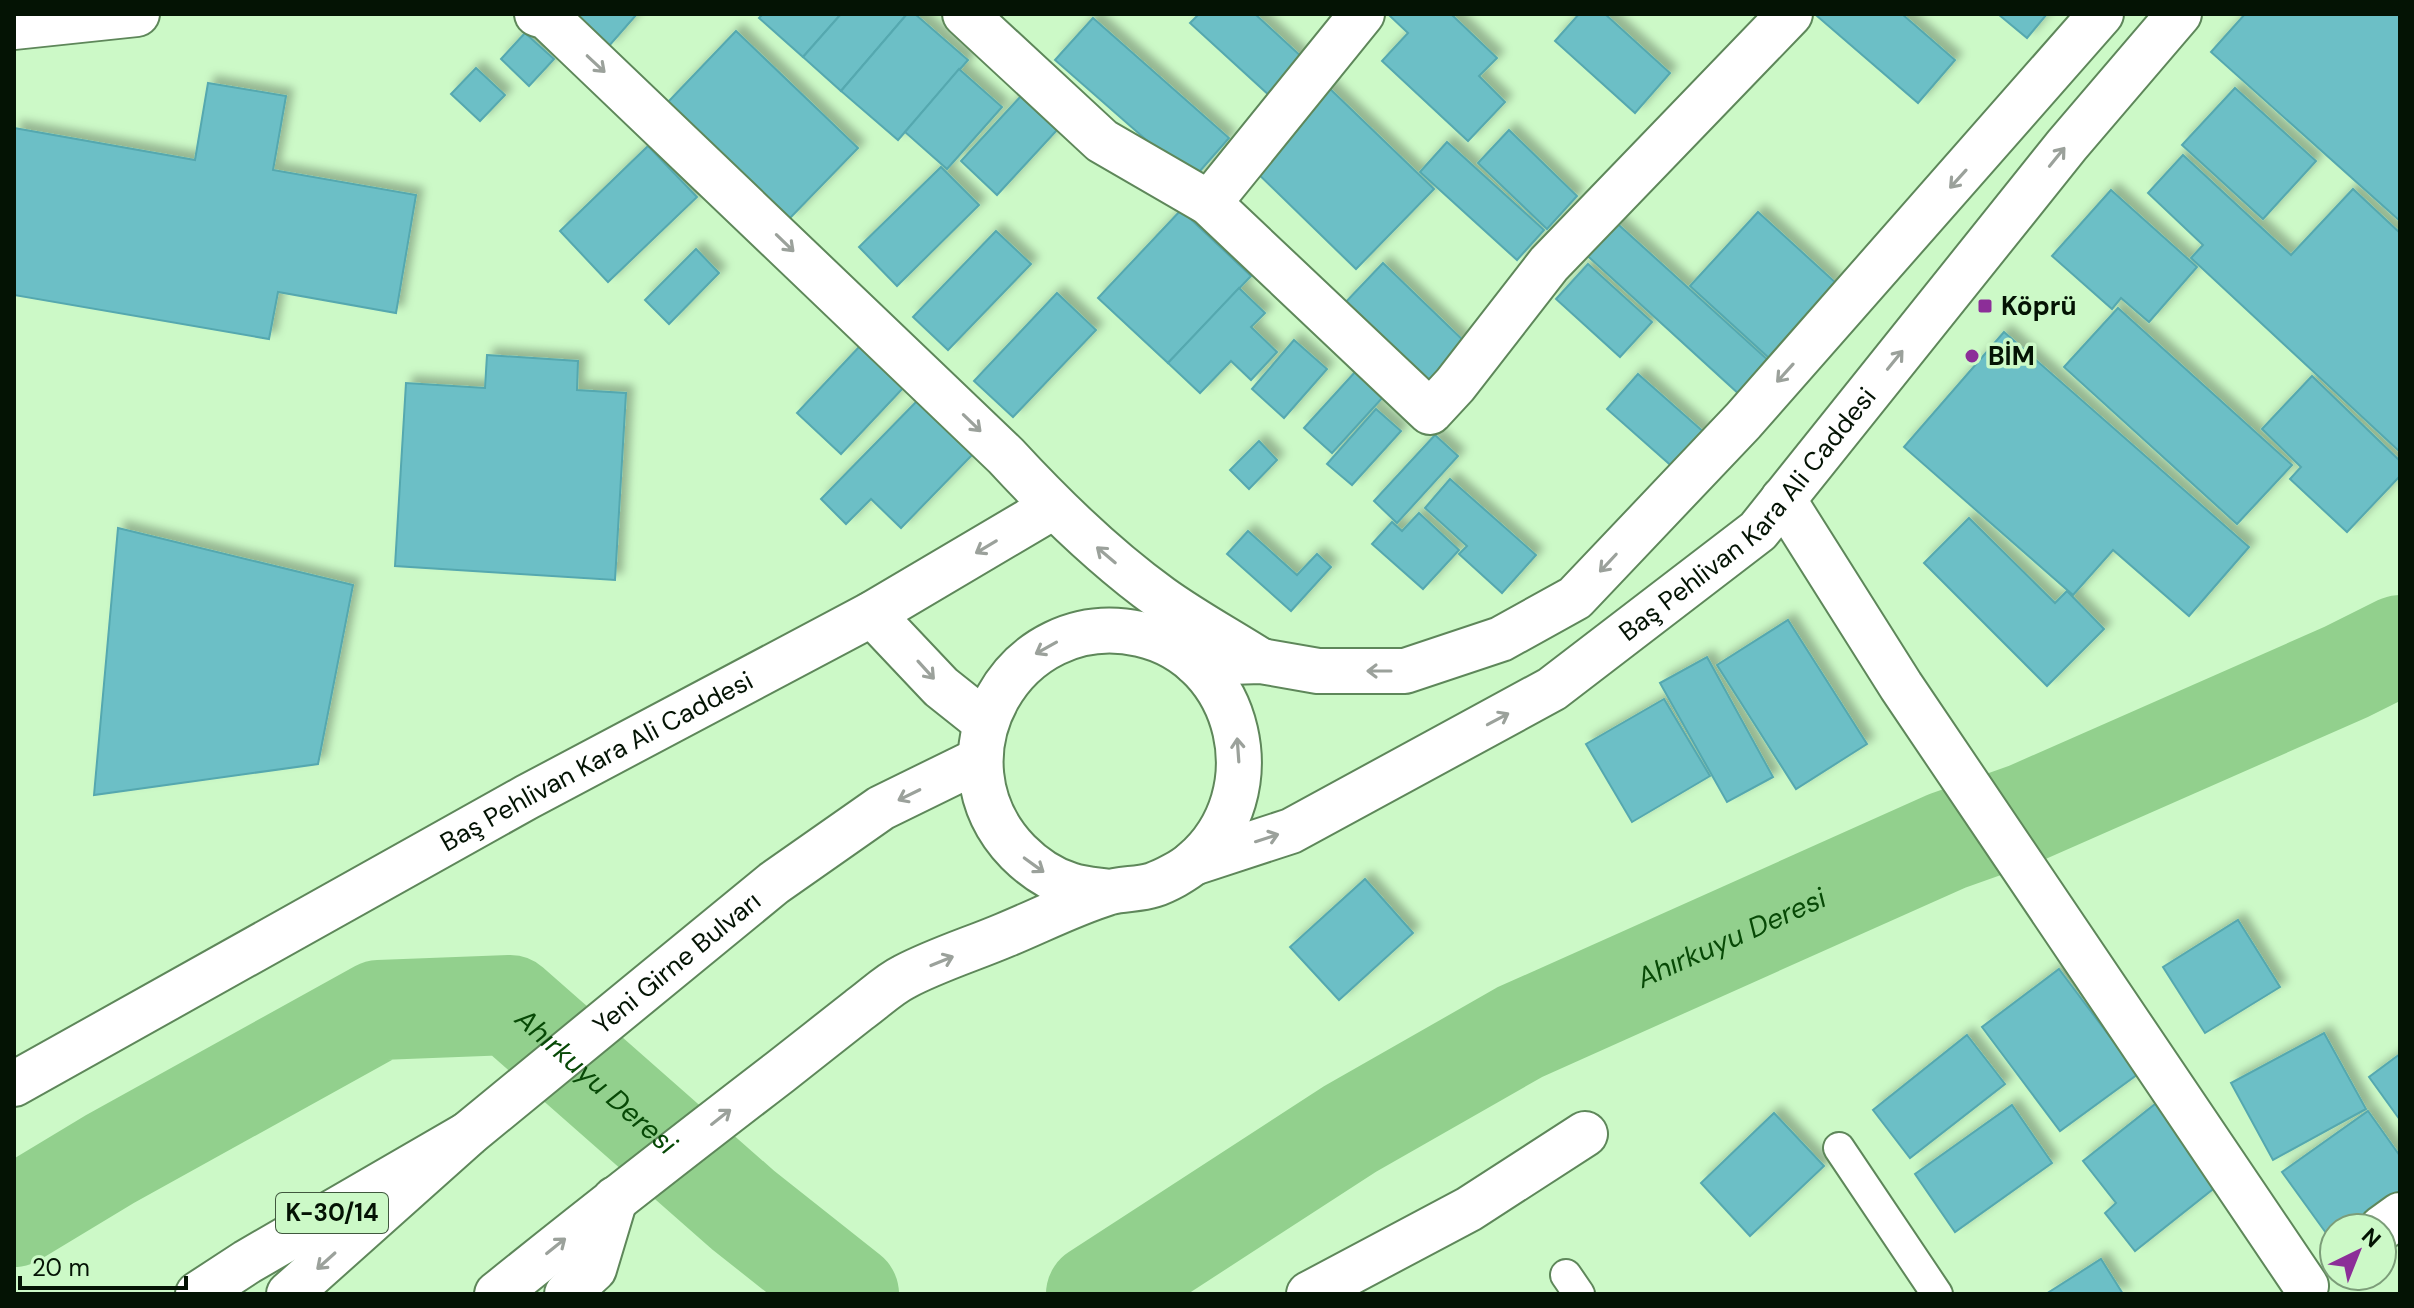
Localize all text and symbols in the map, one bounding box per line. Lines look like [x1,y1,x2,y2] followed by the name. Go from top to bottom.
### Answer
[586,54,605,73] one-way arrow
[2048,148,2066,168] one-way arrow
[1949,168,1967,188] one-way arrow
[774,234,794,252] one-way arrow
[2001,289,2076,323] place label: Köprü
[1976,297,1994,315] marker: Köprü
[1988,339,2035,373] place label: BİM
[1963,347,1981,365] marker: BİM
[1886,350,1903,371] one-way arrow
[1776,363,1794,383] one-way arrow
[1612,380,1883,649] street label: Baş Pehlivan Kara Ali Caddesi
[962,414,982,433] one-way arrow
[975,539,998,555] one-way arrow
[1096,546,1117,564] one-way arrow
[1600,553,1618,573] one-way arrow
[1035,641,1058,657] one-way arrow
[917,660,935,680] one-way arrow
[434,663,759,859] street label: Baş Pehlivan Kara Ali Caddesi
[1366,663,1393,679] one-way arrow
[1485,710,1509,726] one-way arrow
[1231,737,1246,764] one-way arrow
[898,787,922,803] one-way arrow
[1255,830,1280,845] one-way arrow
[1023,856,1044,873] one-way arrow
[1630,879,1833,997] water label: Ahırkuyu Deresi
[586,884,767,1042] street label: Yeni Girne Bulvarı
[929,953,953,968] one-way arrow
[507,1000,686,1163] water label: Ahırkuyu Deresi
[710,1108,731,1125] one-way arrow
[276,1193,388,1233] road number: K-30/14
[2318,1212,2398,1292] north arrow
[2356,1222,2387,1254] text: N
[545,1238,566,1255] one-way arrow
[20,1240,186,1290] scale bar
[317,1251,337,1269] one-way arrow
[32,1252,90,1283] text: 20 m

